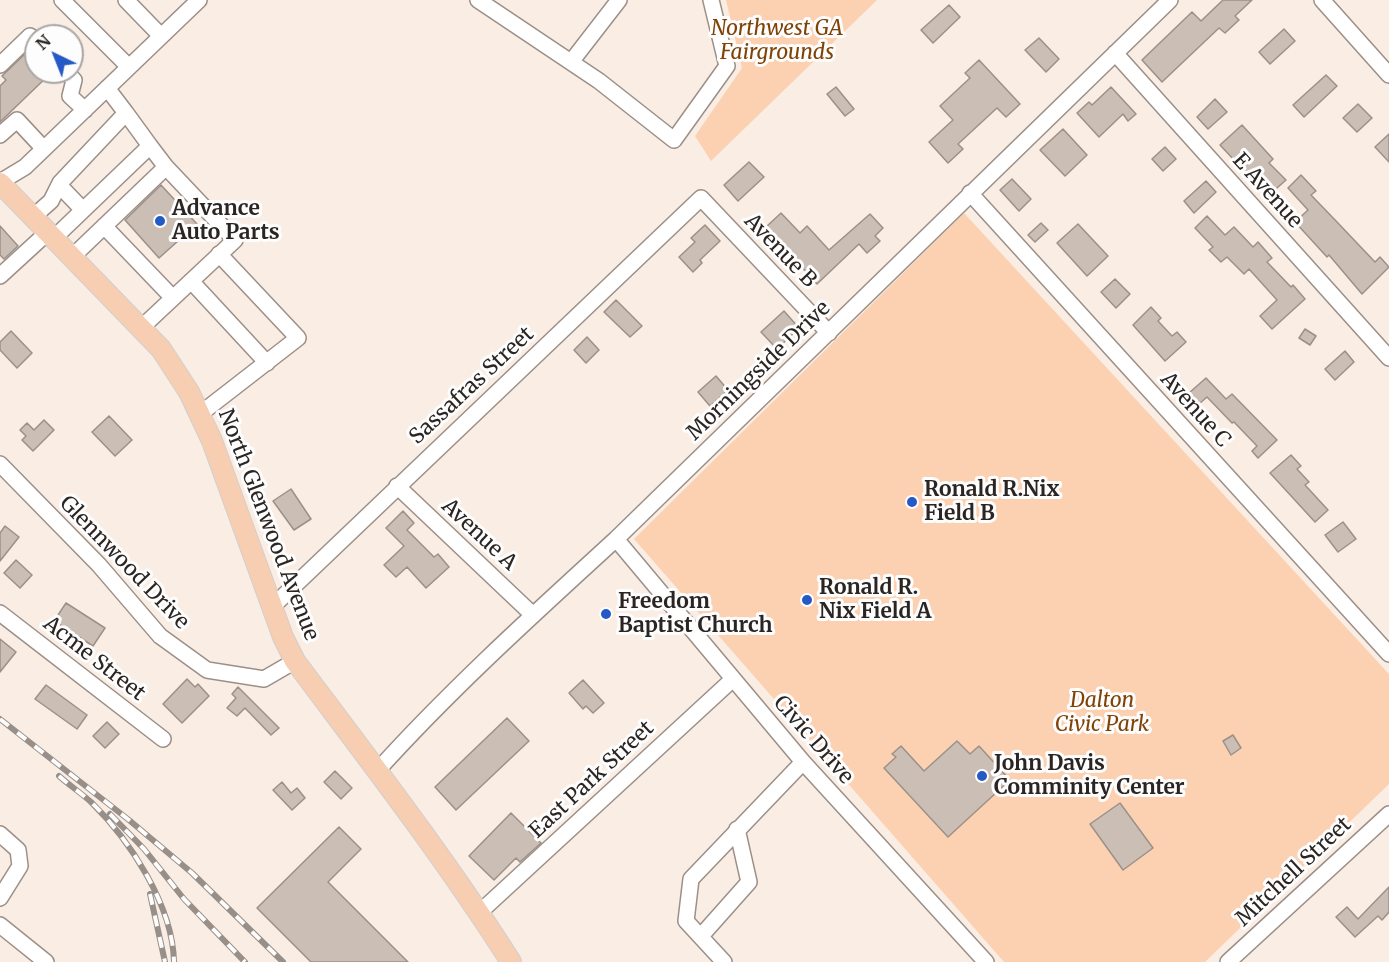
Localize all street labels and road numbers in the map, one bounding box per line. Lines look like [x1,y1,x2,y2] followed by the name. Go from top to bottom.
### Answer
[1227,148,1307,234] street label: E Avenue
[739,209,821,293] street label: Avenue B
[682,296,836,446] street label: Morningside Drive
[405,322,539,450] street label: Sassafras Street
[1155,367,1235,453] street label: Avenue C
[212,406,324,644] street label: North Glenwood Avenue
[54,491,194,635] street label: Glennwood Drive
[436,494,522,576] street label: Avenue A
[38,611,150,707] street label: Acme Street
[768,691,858,789] street label: Civic Drive
[525,716,659,844] street label: East Park Street
[1231,812,1357,932] street label: Mitchell Street

